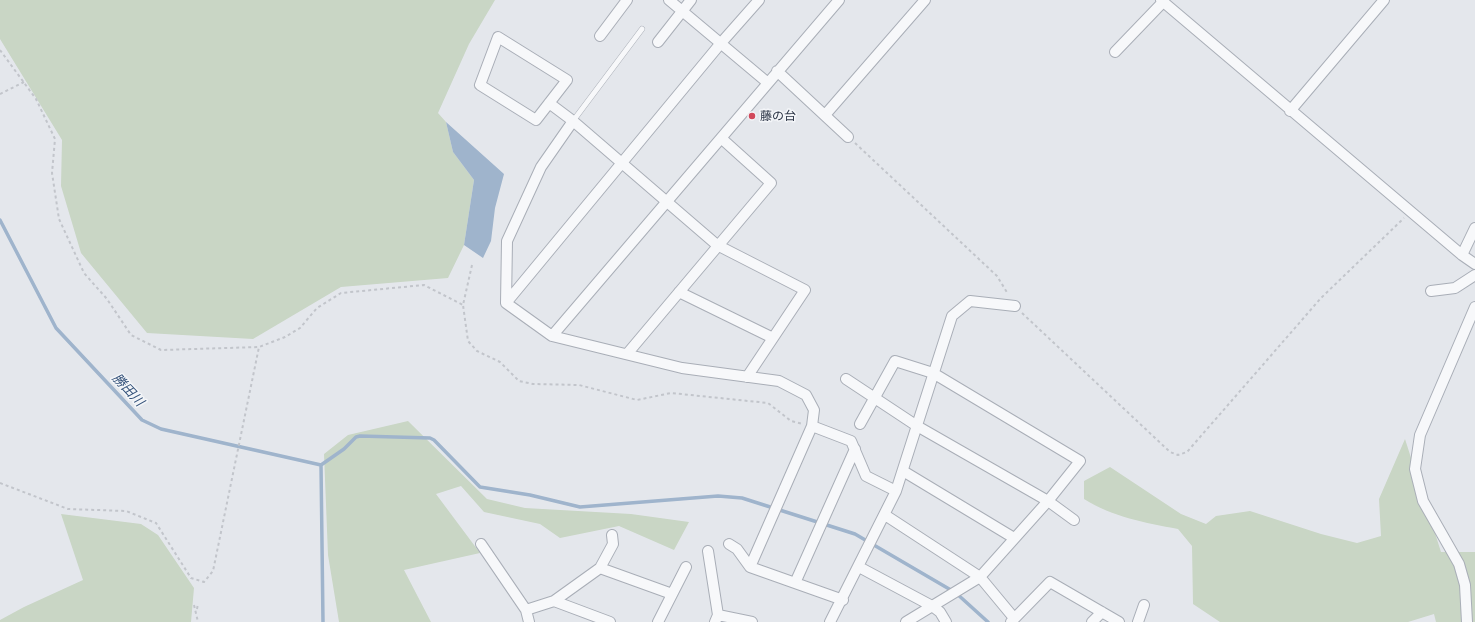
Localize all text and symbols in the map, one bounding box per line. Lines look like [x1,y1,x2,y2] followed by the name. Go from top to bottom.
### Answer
[760,109,796,123] place label: 藤の台
[747,111,757,121] marker: 藤の台
[109,370,147,410] water label: 勝田川

